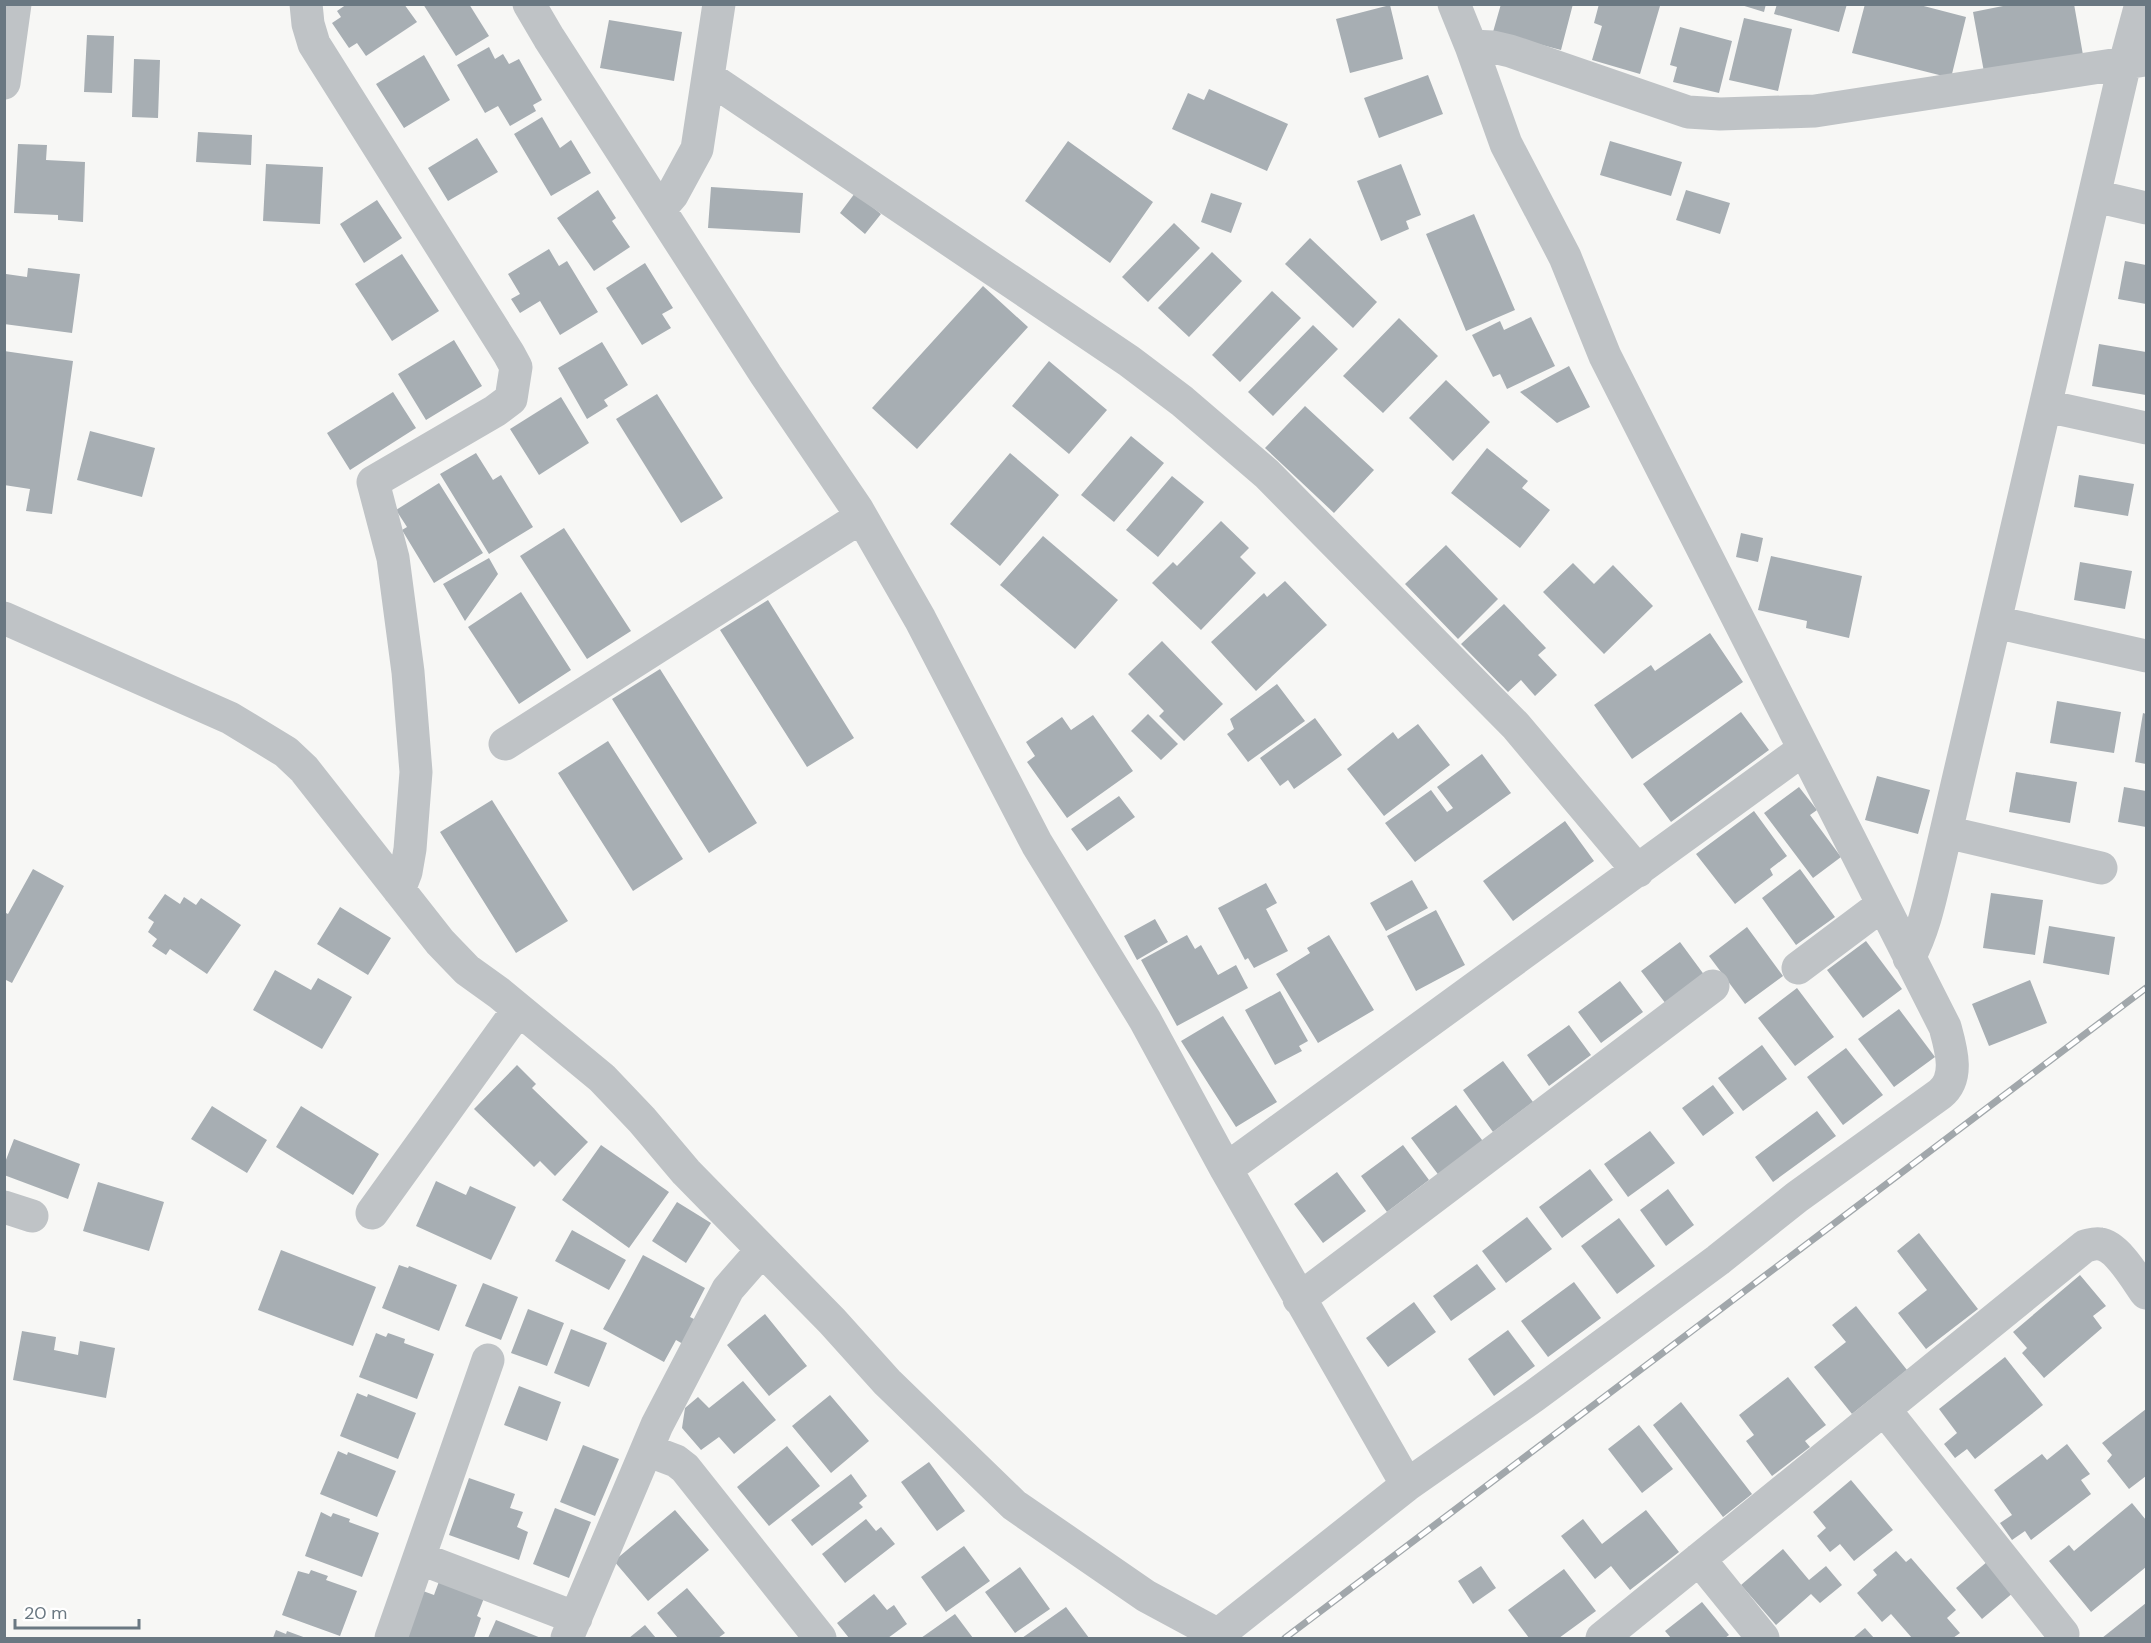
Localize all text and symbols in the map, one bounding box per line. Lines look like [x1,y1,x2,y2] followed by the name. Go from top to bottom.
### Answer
[15,1592,140,1630] scale bar
[24,1601,67,1625] text: 20 m

